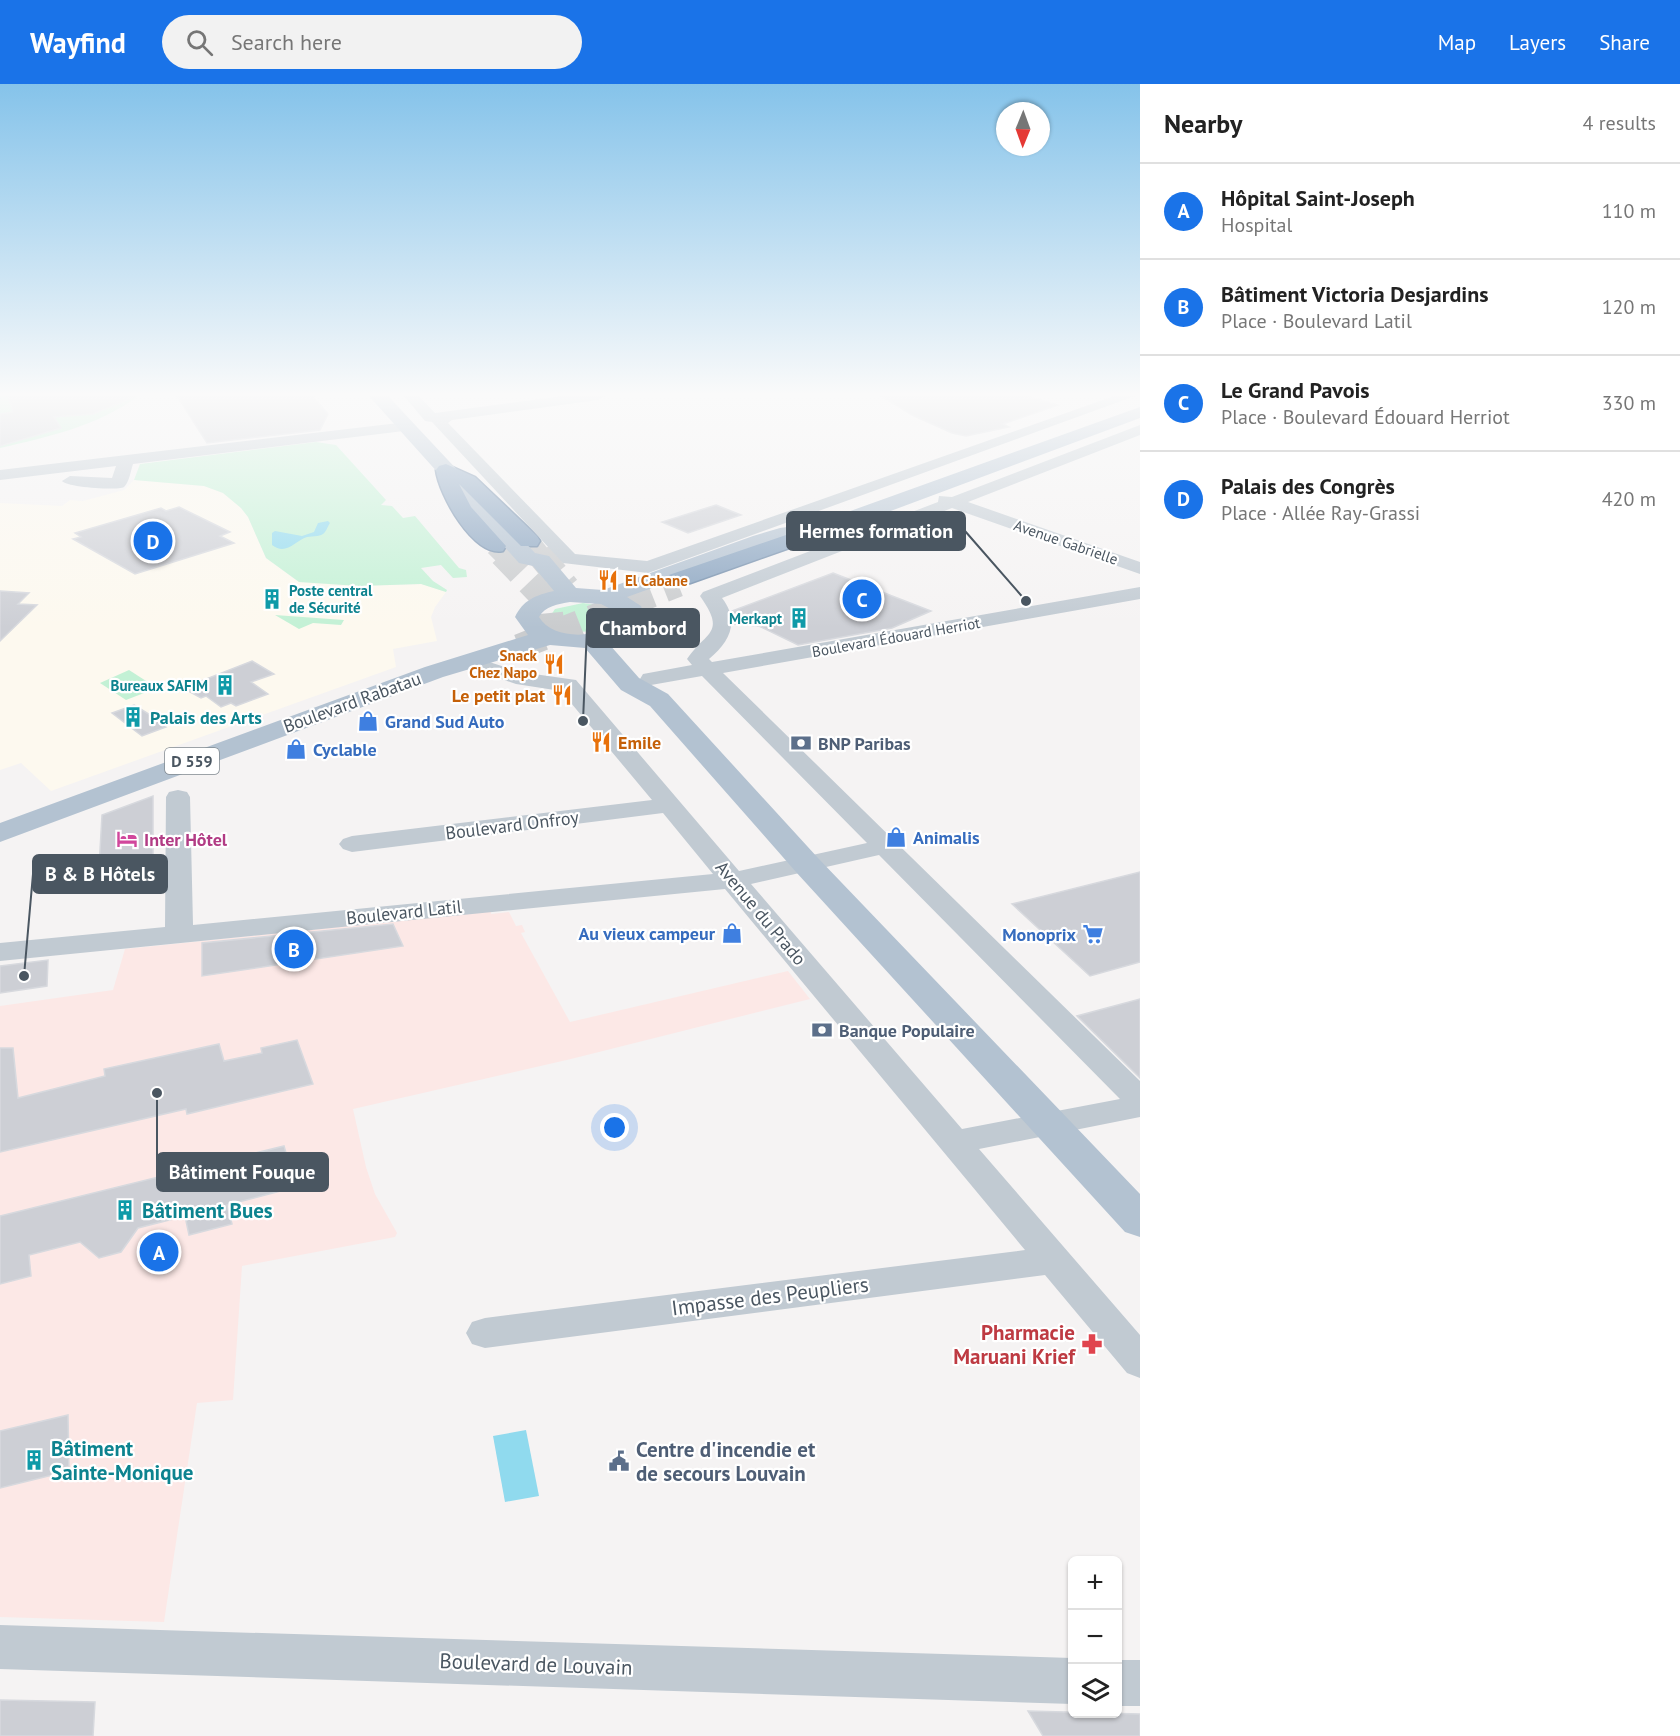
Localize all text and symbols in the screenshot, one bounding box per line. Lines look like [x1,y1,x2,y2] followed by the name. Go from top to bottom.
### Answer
[162,15,582,69] search box
[30,24,126,61] text: Wayfind
[183,26,216,59] icon: search
[231,28,342,56] text: Search here
[1438,29,1476,56] text: Map
[1509,29,1566,56] text: Layers
[1599,29,1650,56] text: Share
[996,102,1050,156] north arrow
[1164,107,1242,140] text: Nearby
[1583,110,1656,136] text: 4 results
[1221,184,1415,212] text: Hôpital Saint-Joseph
[1177,198,1190,224] text: A
[1602,198,1656,224] text: 110 m
[1221,212,1292,238] text: Hospital
[1221,280,1488,308] text: Bâtiment Victoria Desjardins
[1178,294,1189,320] text: B
[1602,294,1656,320] text: 120 m
[1221,308,1412,334] text: Place · Boulevard Latil
[1221,376,1370,404] text: Le Grand Pavois
[1178,390,1189,416] text: C
[1602,390,1656,416] text: 330 m
[1221,404,1510,430] text: Place · Boulevard Édouard Herriot
[1221,472,1395,500] text: Palais des Congrès
[1177,486,1190,512] text: D
[1602,486,1656,512] text: 420 m
[1221,500,1420,526] text: Place · Allée Ray-Grassi
[787,512,965,550] callout: Hermes formation
[1012,515,1120,569] street label: Avenue Gabrielle
[134,518,172,564] pin: D
[799,518,953,544] text: Hermes formation
[596,568,620,592] restaurant icon: El Cabane
[625,571,688,590] place label: El Cabane
[842,576,882,622] pin: C
[289,581,373,617] place label: Poste central de Sécurité
[260,587,284,611] building icon: Poste central de Sécurité
[787,606,811,630] building icon: Merkapt
[587,609,699,647] callout: Chambord
[729,609,783,628] place label: Merkapt
[810,613,982,661] street label: Boulevard Édouard Herriot
[599,615,687,641] text: Chambord
[469,646,538,682] place label: Snack Chez Napo
[542,652,566,676] restaurant icon: Snack Chez Napo
[280,666,424,738] street label: Boulevard Rabatau
[213,673,237,697] building icon: Bureaux SAFIM
[111,676,208,695] place label: Bureaux SAFIM
[550,683,574,707] restaurant icon: Le petit plat
[452,684,546,707] place label: Le petit plat
[121,705,145,729] building icon: Palais des Arts
[150,706,262,729] place label: Palais des Arts
[356,709,380,733] shop icon: Grand Sud Auto
[385,710,505,733] place label: Grand Sud Auto
[589,730,613,754] restaurant icon: Emile
[618,731,661,754] place label: Emile
[789,731,813,755] bank icon: BNP Paribas
[818,732,911,755] place label: BNP Paribas
[284,737,308,761] shop icon: Cyclable
[313,738,377,761] place label: Cyclable
[165,748,219,774] road number: D 559
[444,805,580,845] street label: Boulevard Onfroy
[884,825,908,849] shop icon: Animalis
[913,826,980,849] place label: Animalis
[115,827,139,851] hotel icon: Inter Hôtel
[144,828,228,851] place label: Inter Hôtel
[33,855,167,893] callout: B & B Hôtels
[711,856,811,970] street label: Avenue du Prado
[45,861,155,887] text: B & B Hôtels
[345,894,464,930] street label: Boulevard Latil
[720,921,744,945] shop icon: Au vieux campeur
[578,922,716,945] place label: Au vieux campeur
[1081,922,1105,946] supermarket icon: Monoprix
[1002,923,1077,946] place label: Monoprix
[274,926,314,972] pin: B
[810,1018,834,1042] bank icon: Banque Populaire
[839,1019,975,1042] place label: Banque Populaire
[600,1113,629,1142] your location
[157,1153,328,1191] callout: Bâtiment Fouque
[169,1159,315,1185] text: Bâtiment Fouque
[142,1197,273,1224] place label: Bâtiment Bues
[113,1198,137,1222] building icon: Bâtiment Bues
[140,1230,178,1274] pin: A
[670,1271,870,1321] street label: Impasse des Peupliers
[953,1319,1076,1370] place label: Pharmacie Maruani Krief
[1080,1332,1104,1356] pharmacy icon: Pharmacie Maruani Krief
[51,1435,193,1486] place label: Bâtiment Sainte-Monique
[636,1436,816,1487] place label: Centre d'incendie et de secours Louvain
[22,1448,46,1472] building icon: Bâtiment Sainte-Monique
[607,1449,631,1473] public building icon: Centre d'incendie et de secours Louvain
[1068,1556,1122,1718] map controls
[1068,1556,1122,1610] button: +
[1068,1610,1122,1664] button: −
[439,1647,633,1681] street label: Boulevard de Louvain
[1068,1664,1122,1718] button: layers

